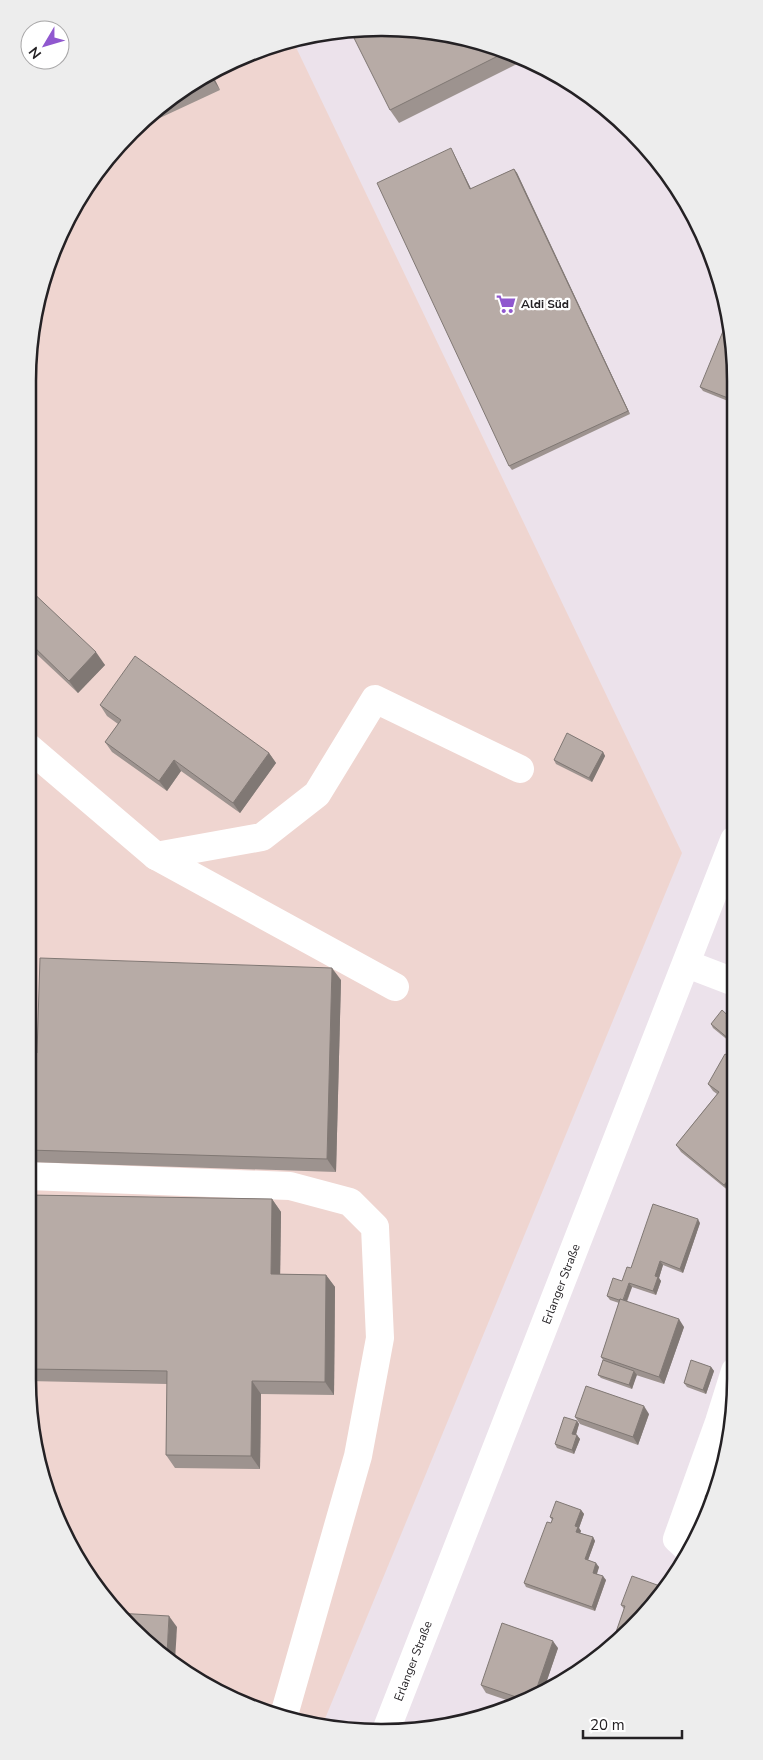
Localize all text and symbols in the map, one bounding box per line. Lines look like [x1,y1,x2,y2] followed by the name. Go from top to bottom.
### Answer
[20,20,70,70] north arrow
[24,43,46,63] text: N
[495,293,517,315] supermarket icon: Aldi Süd
[521,296,569,312] place label: Aldi Süd
[538,1242,584,1326] street label: Erlanger Straße
[390,1619,436,1703] street label: Erlanger Straße
[583,1708,682,1740] scale bar
[590,1715,625,1735] text: 20 m

